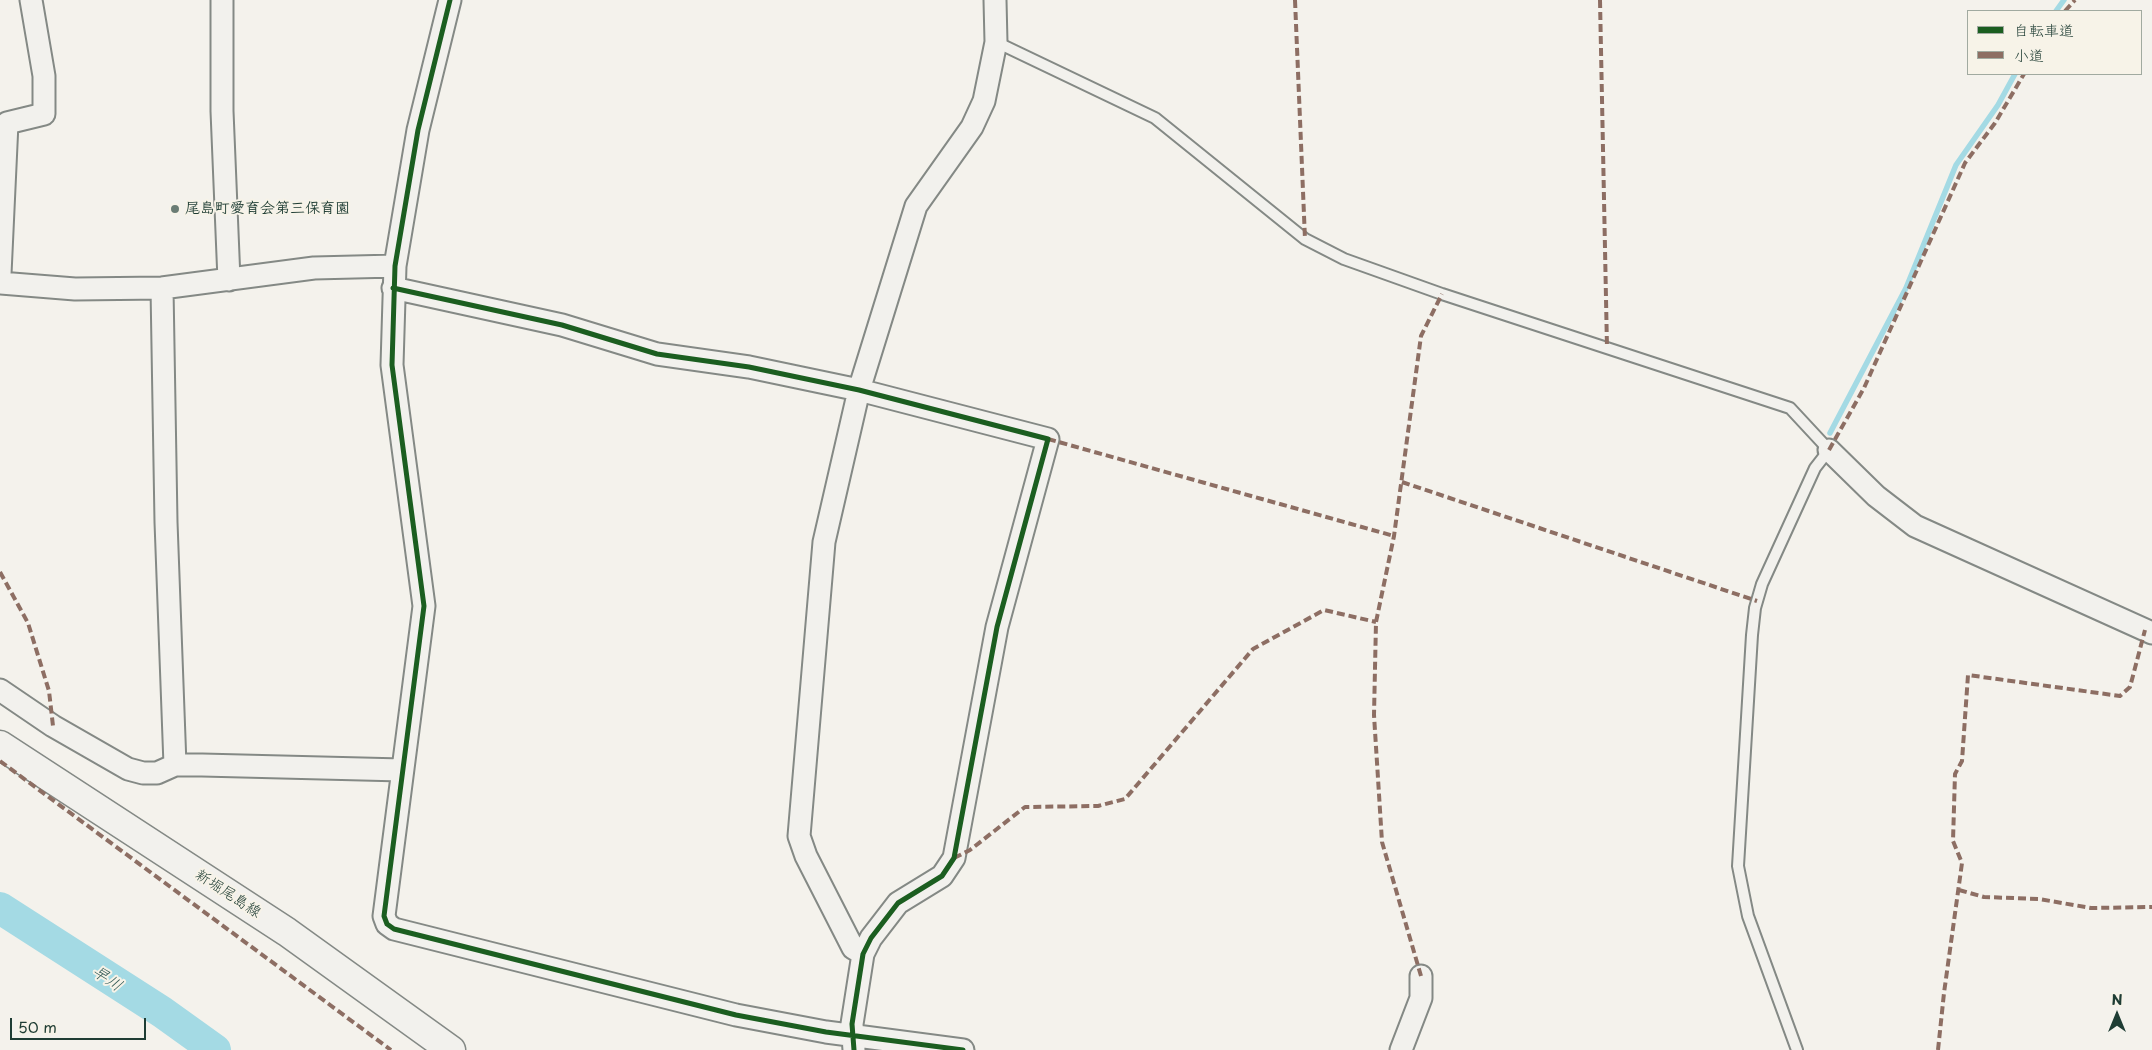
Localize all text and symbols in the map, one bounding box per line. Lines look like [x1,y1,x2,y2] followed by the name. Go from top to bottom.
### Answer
[1967,10,2142,75] legend
[2014,18,2074,41] text: 自転車道
[2014,43,2044,66] text: 小道
[185,200,350,218] place label: 尾島町愛育会第三保育園
[169,203,181,215] marker: 尾島町愛育会第三保育園
[192,866,264,922] street label: 新堀尾島線
[88,962,126,996] water label: 早川
[2111,989,2123,1010] text: N
[2092,990,2142,1040] north arrow
[12,1008,149,1040] scale bar
[18,1015,57,1038] text: 50 m

